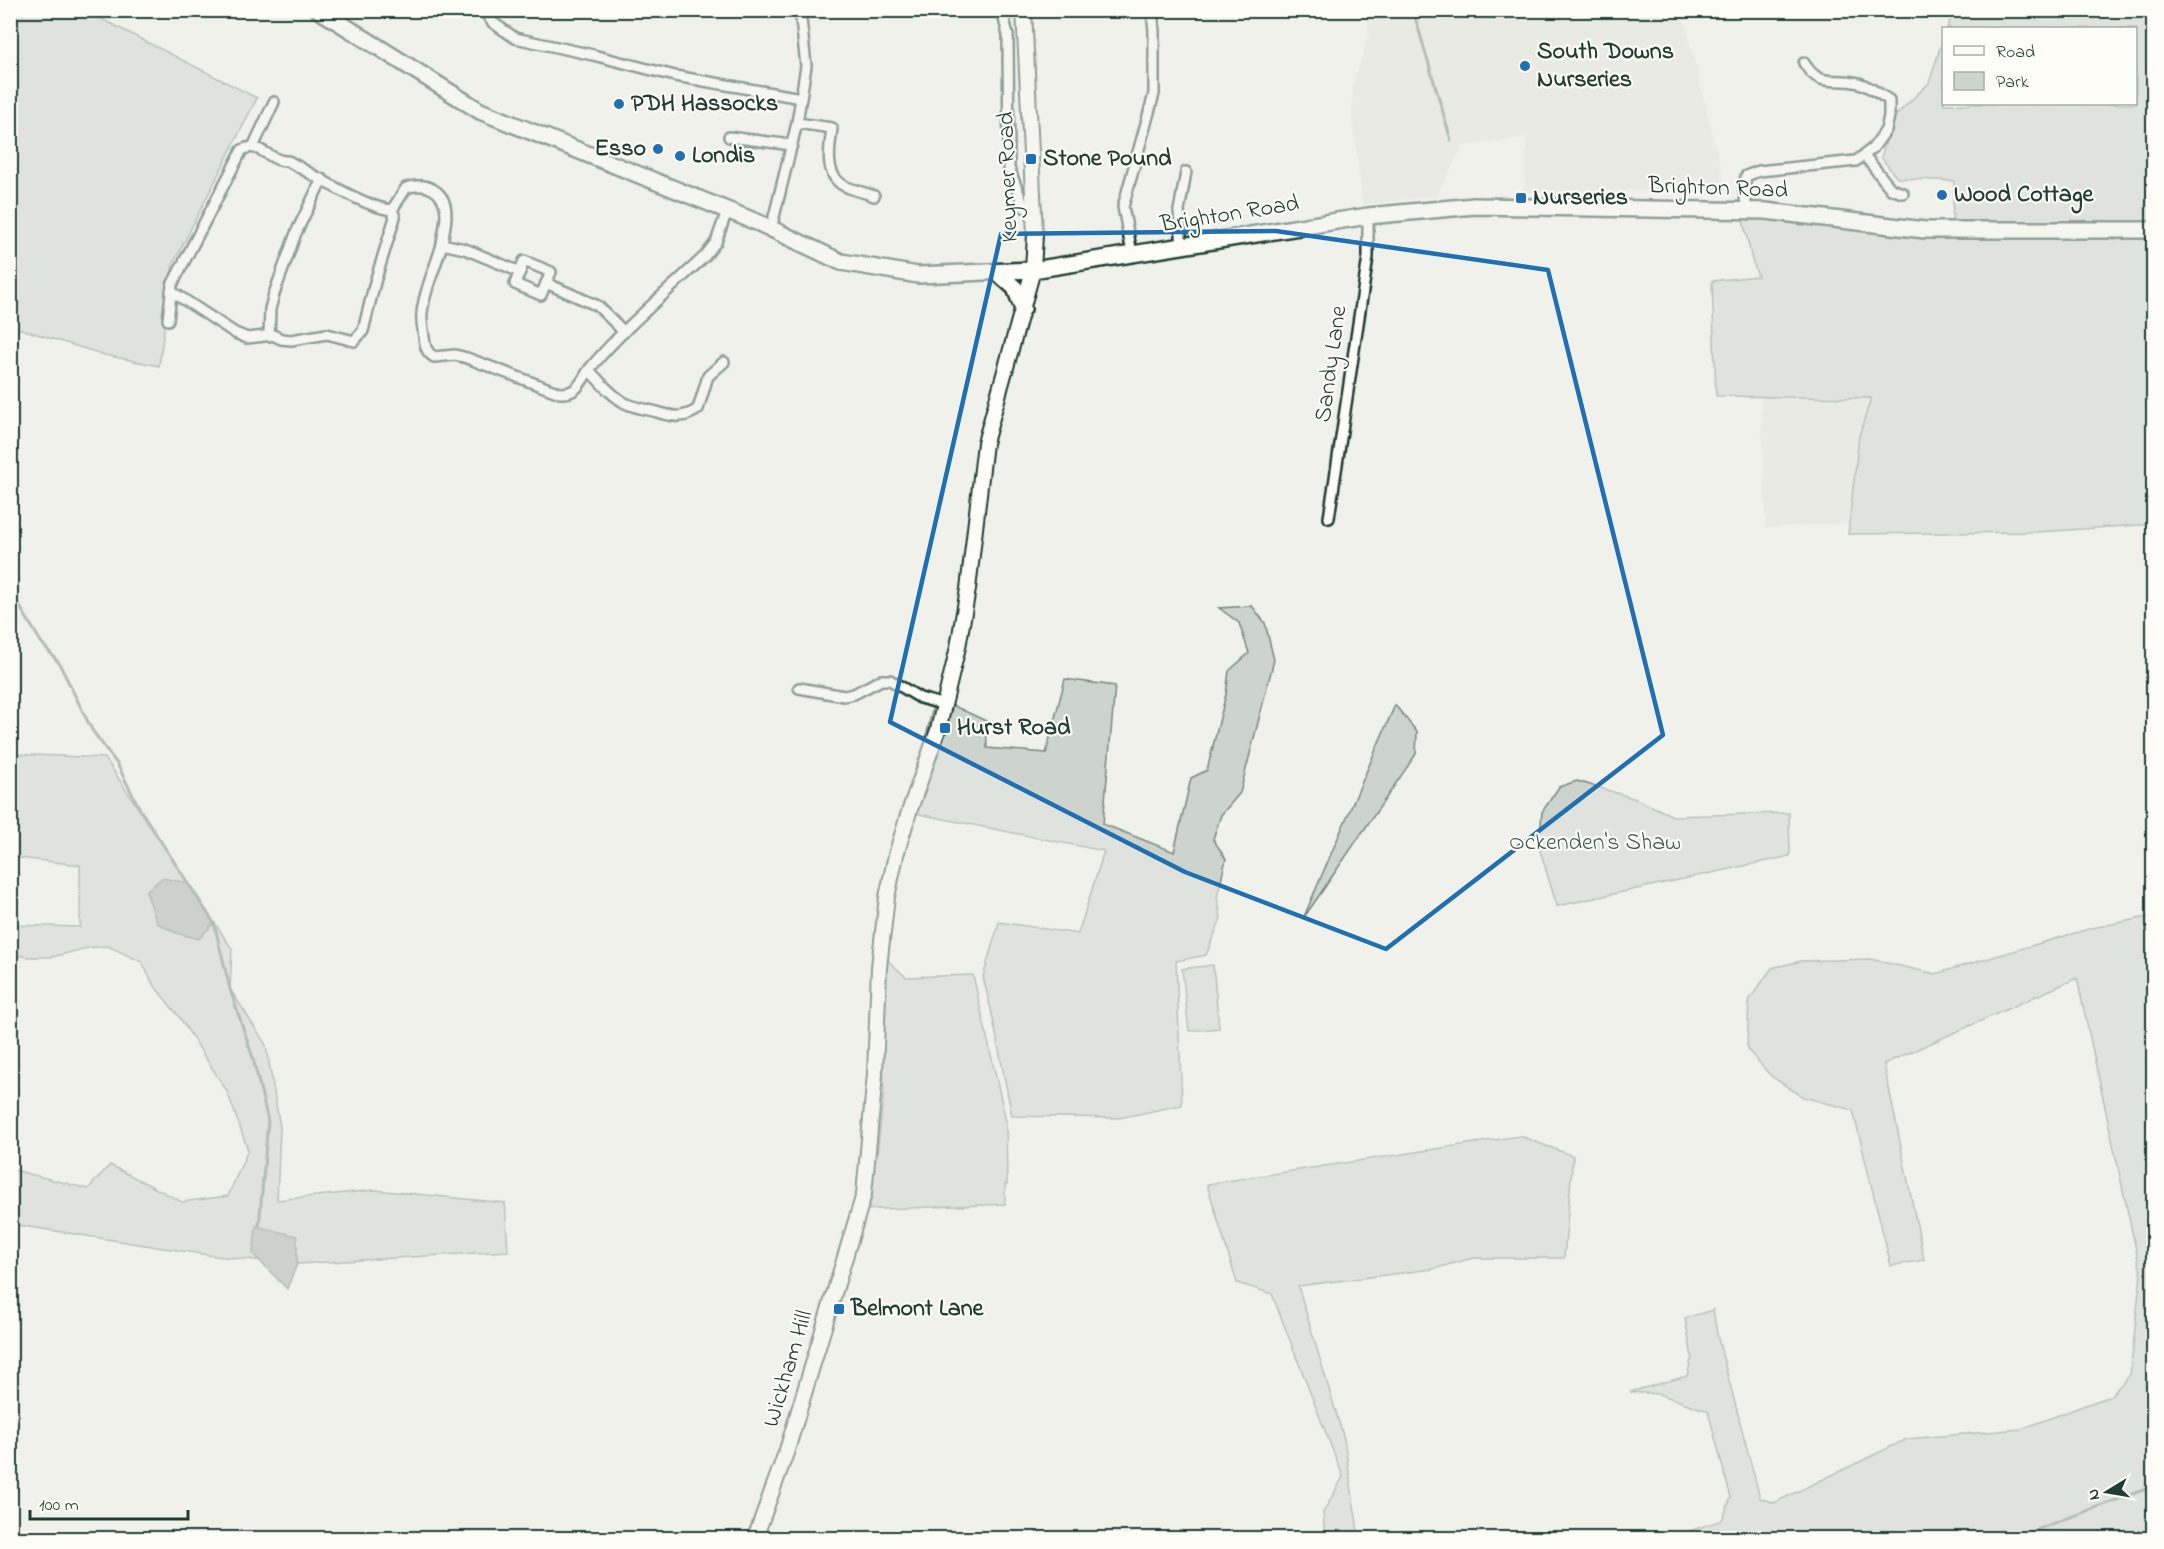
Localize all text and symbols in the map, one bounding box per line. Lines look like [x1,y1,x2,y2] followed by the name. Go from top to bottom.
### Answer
[1942,27,2137,105] legend
[1537,35,1674,98] place label: South Downs Nurseries
[1996,40,2035,66] text: Road
[1518,59,1532,73] marker: South Downs Nurseries
[1996,70,2029,96] text: Park
[631,87,778,122] place label: PDH Hassocks
[612,97,626,111] marker: PDH Hassocks
[989,111,1030,243] street label: Keymer Road
[595,132,646,167] place label: Esso
[692,139,755,174] place label: Londis
[651,142,665,156] marker: Esso
[1043,142,1172,177] place label: Stone Pound
[673,149,687,163] marker: Londis
[1024,152,1038,166] marker: Stone Pound
[1647,169,1789,209] street label: Brighton Road
[1954,178,2095,214] place label: Wood Cottage
[1533,181,1628,216] place label: Nurseries
[1157,187,1302,243] street label: Brighton Road
[1935,188,1949,202] marker: Wood Cottage
[1514,191,1528,205] marker: Nurseries
[1306,303,1359,425] street label: Sandy Lane
[957,711,1071,746] place label: Hurst Road
[938,721,952,735] marker: Hurst Road
[1509,826,1681,861] park label: Ockenden's Shaw
[850,1292,985,1327] place label: Belmont Lane
[832,1302,846,1316] marker: Belmont Lane
[755,1306,823,1432] street label: Wickham Hill
[2077,1462,2137,1522] north arrow
[30,1483,188,1521] scale bar
[2081,1487,2107,1502] text: N
[39,1493,79,1519] text: 100 m

